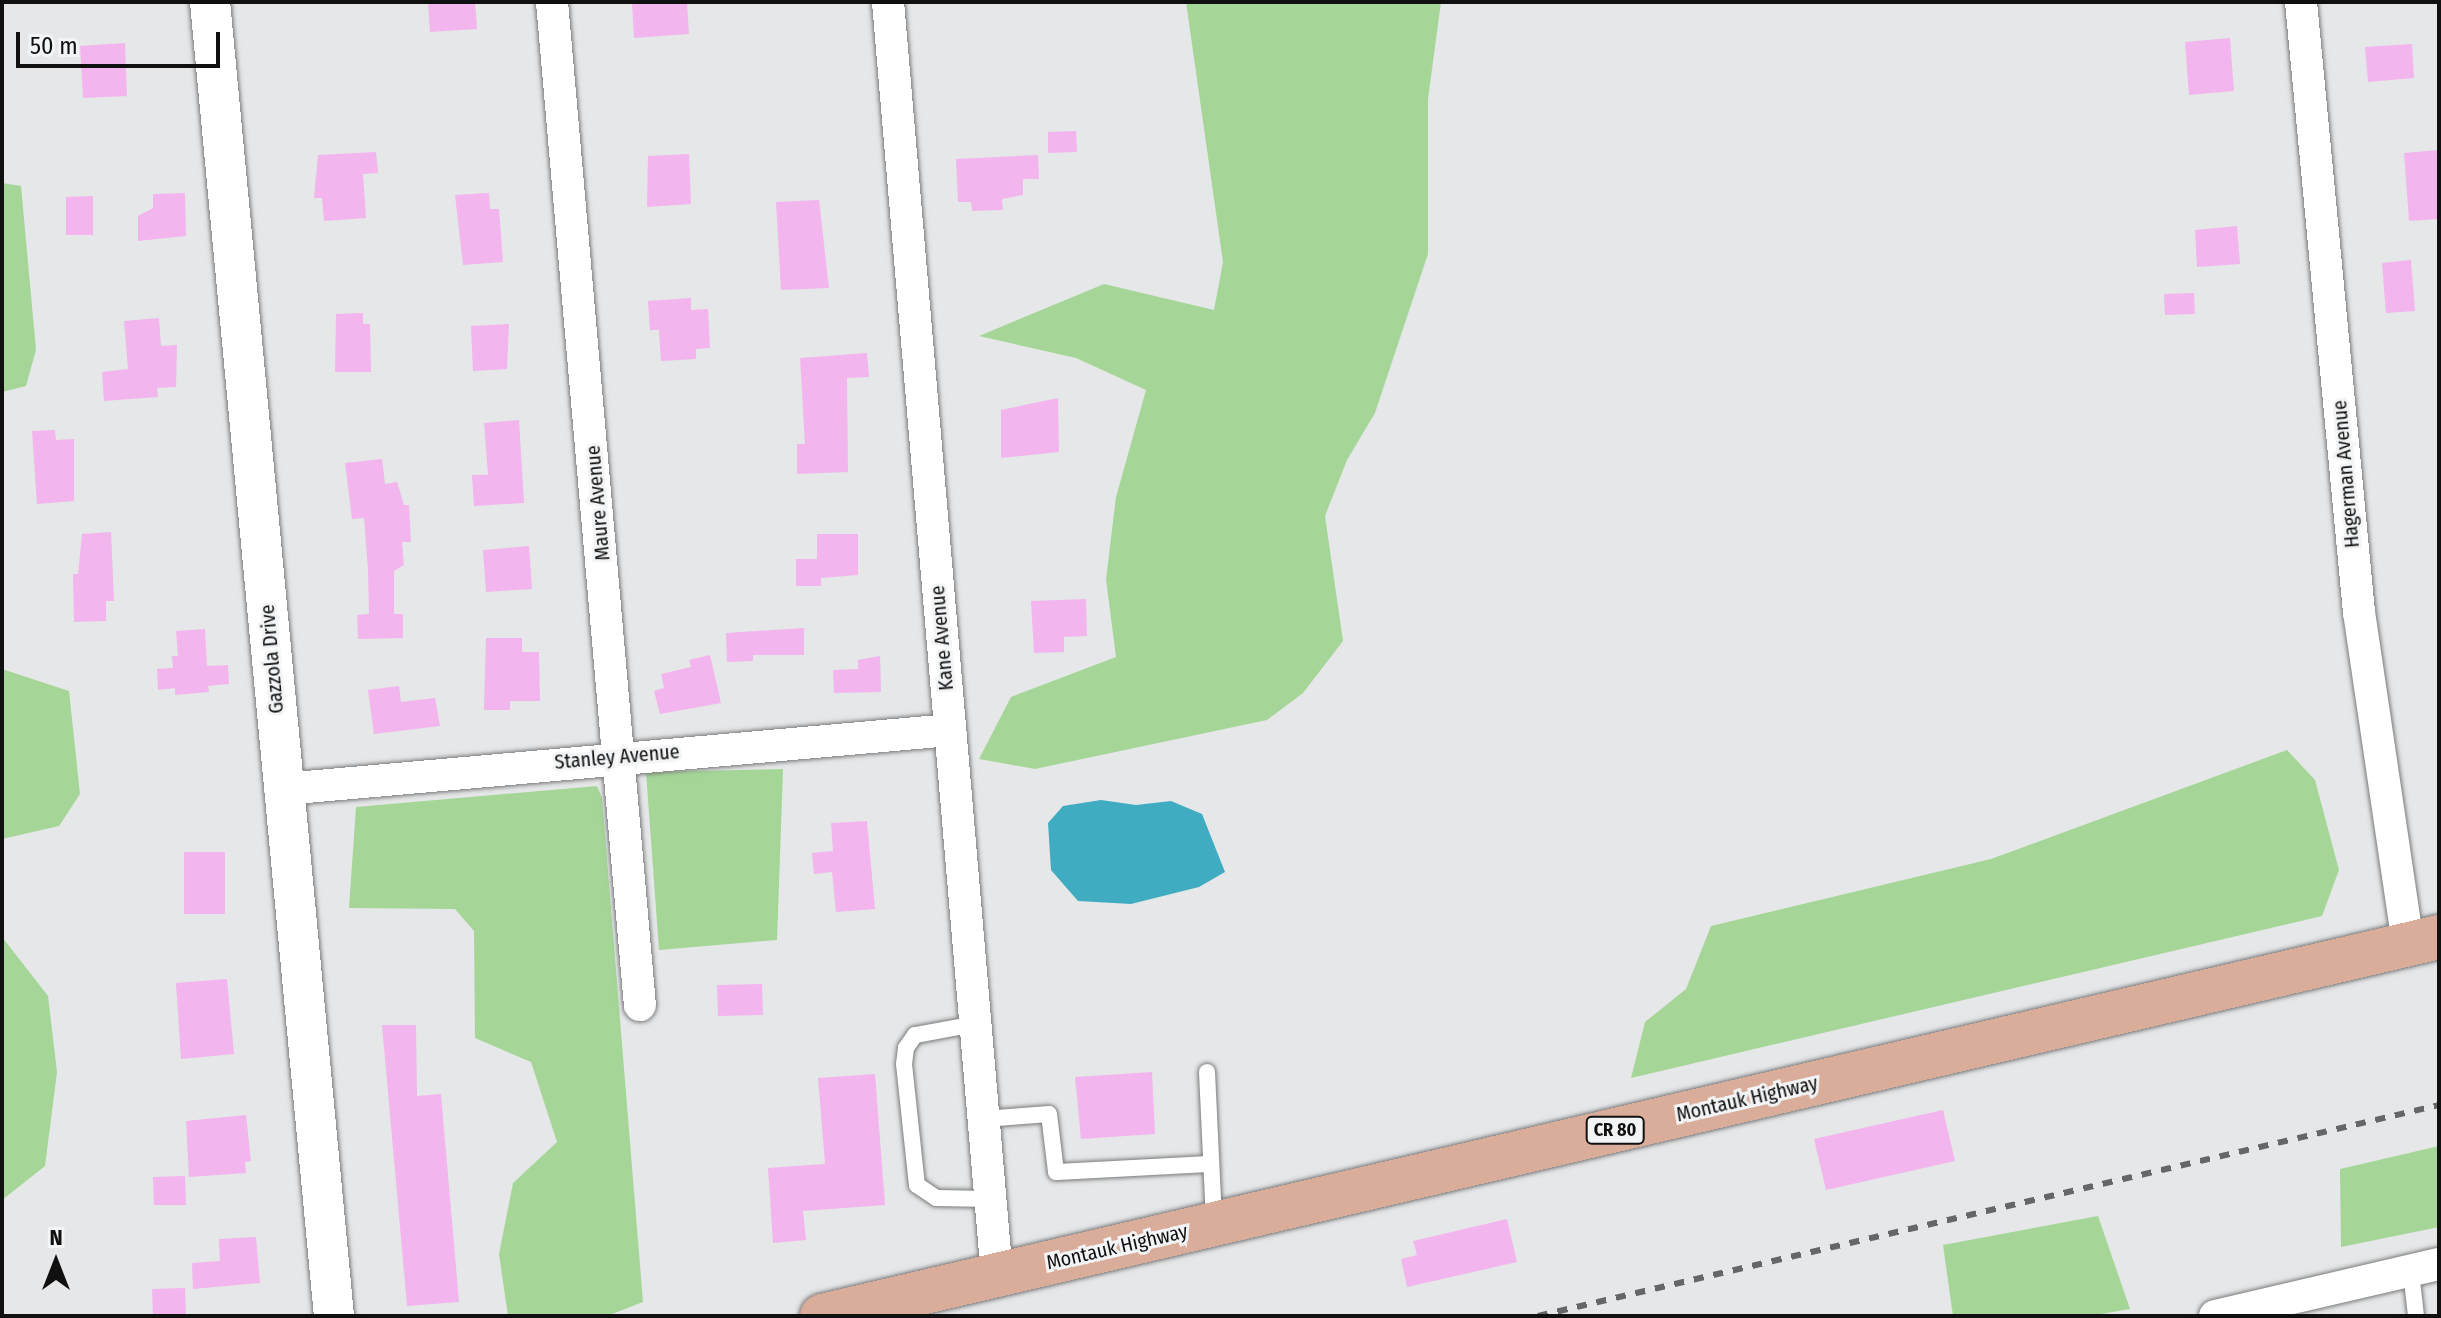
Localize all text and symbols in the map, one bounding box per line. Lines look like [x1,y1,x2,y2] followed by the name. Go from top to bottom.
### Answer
[20,16,224,66] scale bar
[30,32,78,60] text: 50 m
[2328,399,2364,549] street label: Hagerman Avenue
[581,444,615,562] street label: Maure Avenue
[925,584,959,692] street label: Kane Avenue
[255,603,289,715] street label: Gazzola Drive
[554,740,680,774] street label: Stanley Avenue
[1674,1071,1820,1127] street label: Montauk Highway
[1585,1116,1645,1144] road number: CR 80
[1044,1219,1190,1275] street label: Montauk Highway
[16,1222,96,1302] north arrow
[49,1224,63,1251] text: N

